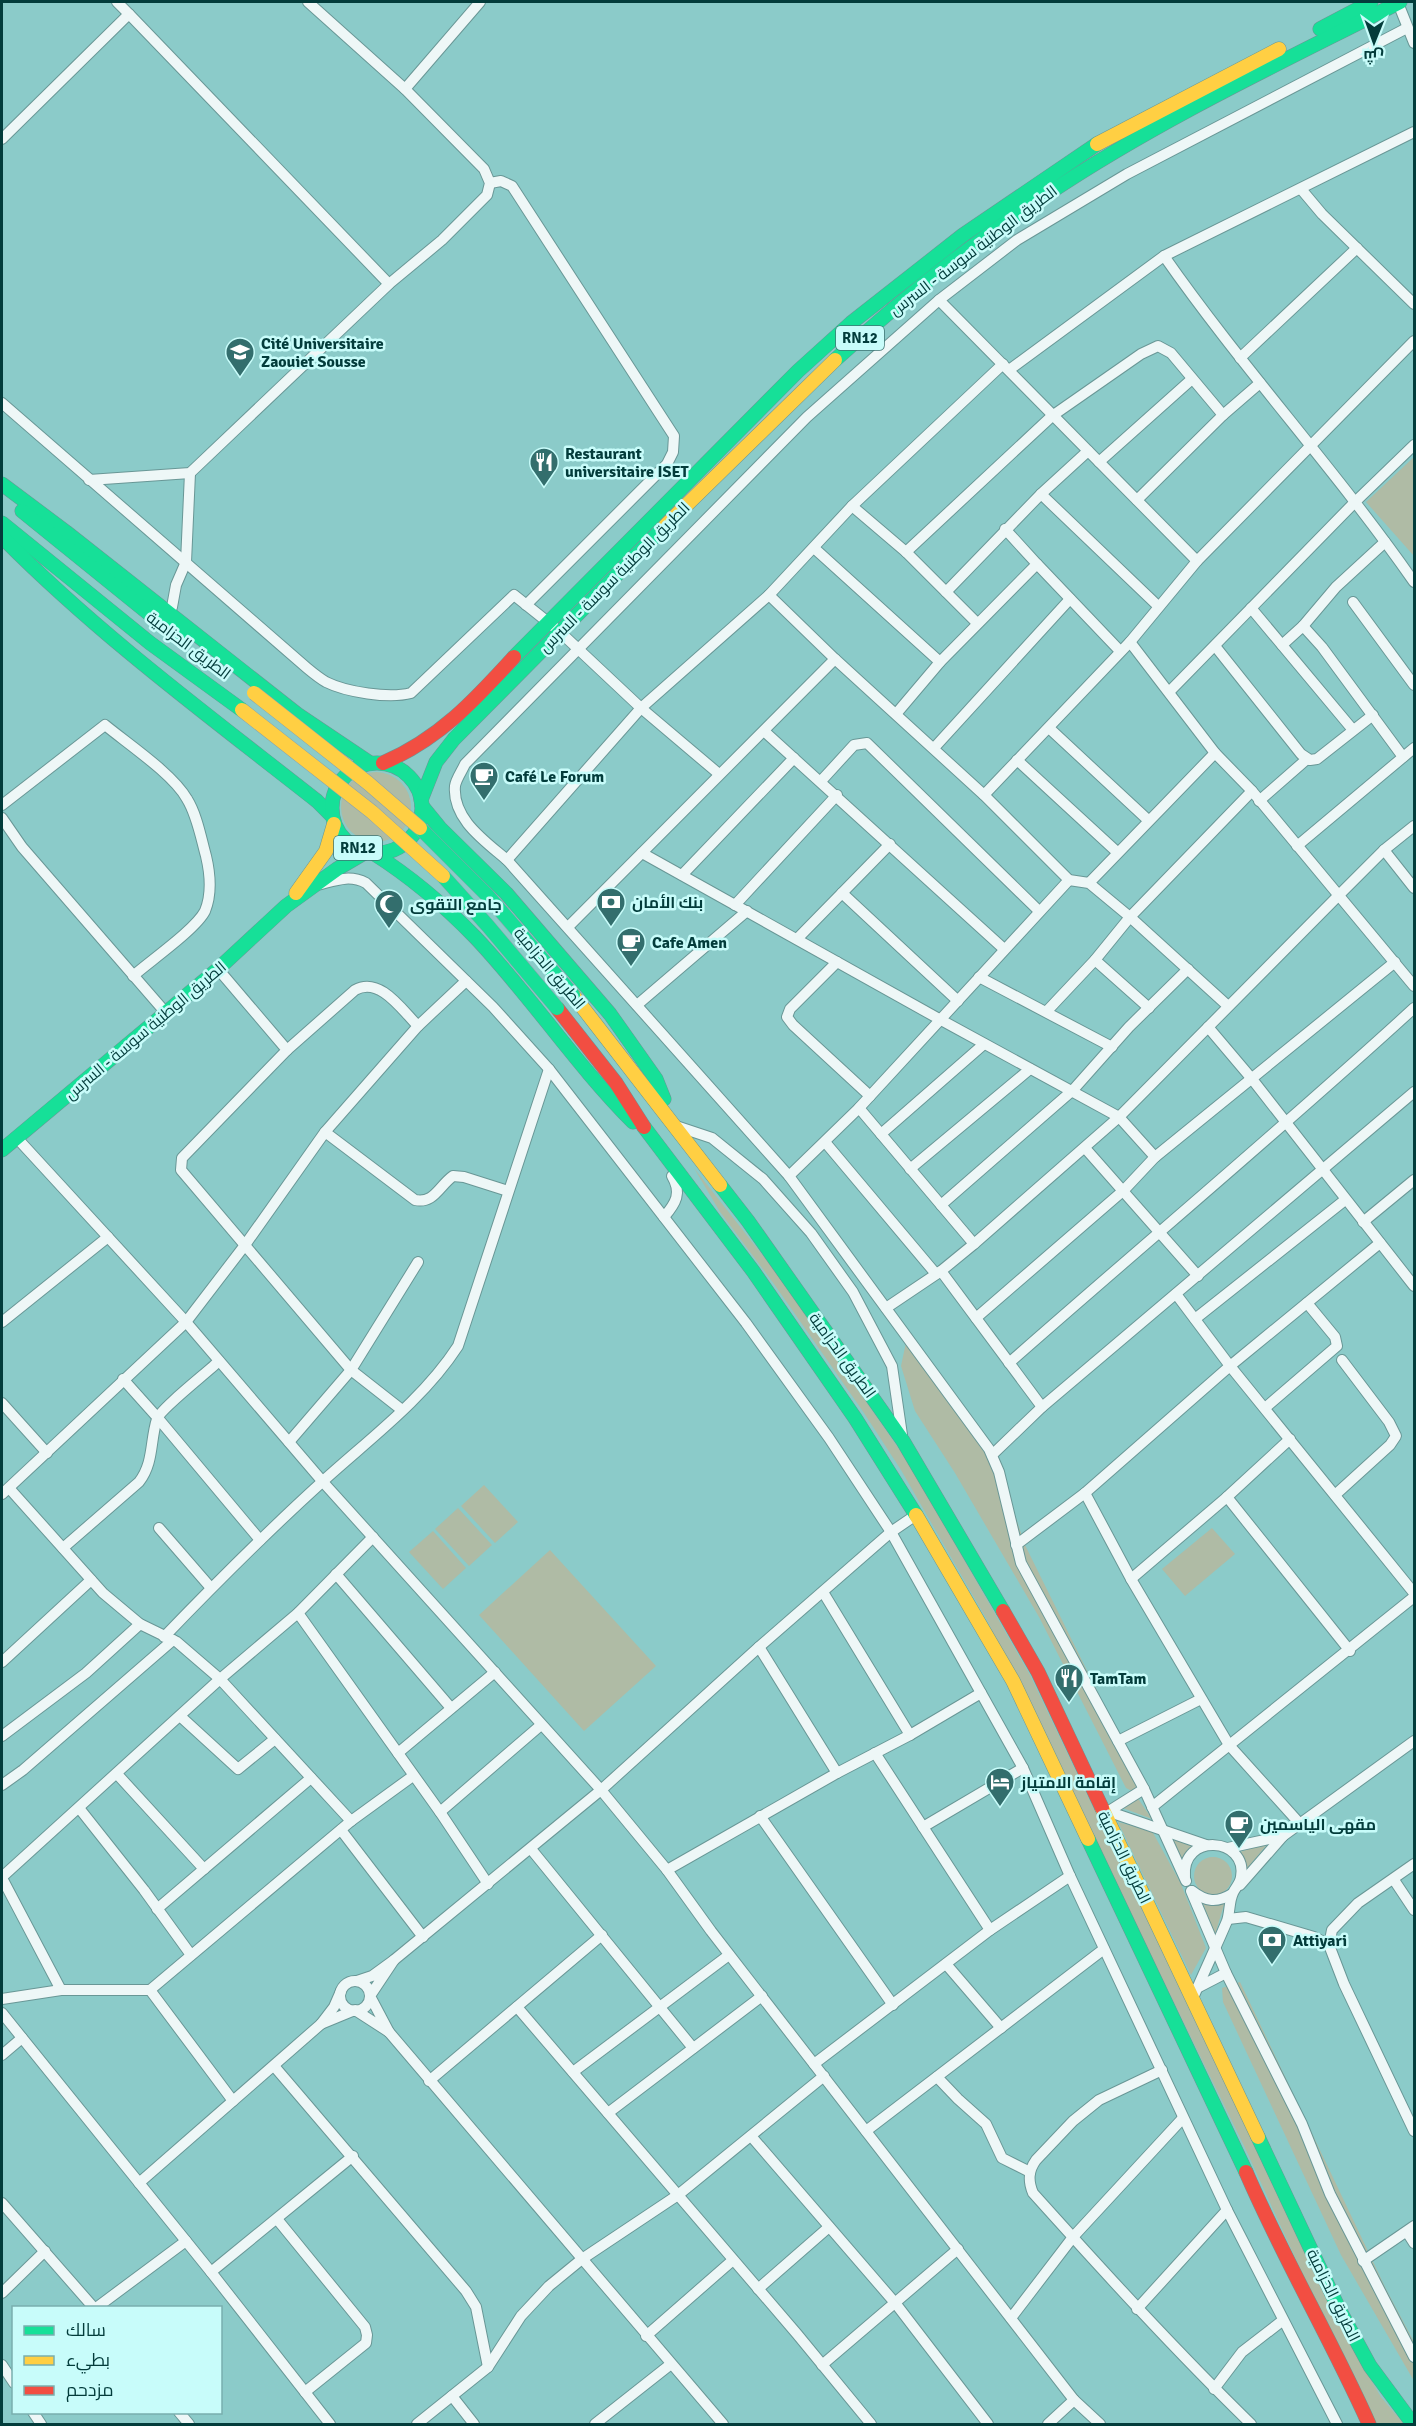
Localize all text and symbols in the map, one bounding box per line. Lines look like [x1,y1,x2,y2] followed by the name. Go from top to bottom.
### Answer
[1344,12,1404,72] north arrow
[1363,46,1384,66] text: ش
[886,181,1061,320] street label: الطريق الوطنية سوسة - السرس
[836,326,884,350] road number: RN12
[261,334,384,372] place label: Cité Universitaire Zaouiet Sousse
[224,336,256,378] school or university icon: Cité Universitaire Zaouiet Sousse
[565,444,690,482] place label: Restaurant universitaire ISET
[528,446,560,488] restaurant icon: Restaurant universitaire ISET
[535,498,694,657] street label: الطريق الوطنية سوسة - السرس
[142,608,235,684] street label: الطريق الحزامية
[468,760,500,802] cafe icon: Café Le Forum
[505,767,604,787] place label: Café Le Forum
[334,836,382,860] road number: RN12
[595,886,627,928] bank icon: بنك الأمان
[373,888,405,930] mosque icon: جامع التقوى
[632,893,703,913] place label: بنك الأمان
[410,895,502,915] place label: جامع التقوى
[509,924,589,1014] street label: الطريق الحزامية
[615,926,647,968] cafe icon: Cafe Amen
[652,933,727,953] place label: Cafe Amen
[61,957,231,1104] street label: الطريق الوطنية سوسة - السرس
[805,1309,880,1402] street label: الطريق الحزامية
[1053,1662,1085,1704] restaurant icon: TamTam
[1090,1669,1146,1689] place label: TamTam
[984,1766,1016,1808] hotel icon: إقامة الامتياز
[1020,1773,1116,1794] place label: إقامة الامتياز
[1093,1808,1155,1907] street label: الطريق الحزامية
[1223,1808,1255,1850] cafe icon: مقهى الياسمين
[1260,1815,1376,1835] place label: مقهى الياسمين
[1256,1924,1288,1966] bank icon: Attiyari
[1293,1931,1347,1951] place label: Attiyari
[1302,2246,1364,2345] street label: الطريق الحزامية
[12,2306,222,2414] legend
[66,2319,106,2341] text: سالك
[66,2349,110,2374] text: بطيء
[66,2379,114,2402] text: مزدحم

